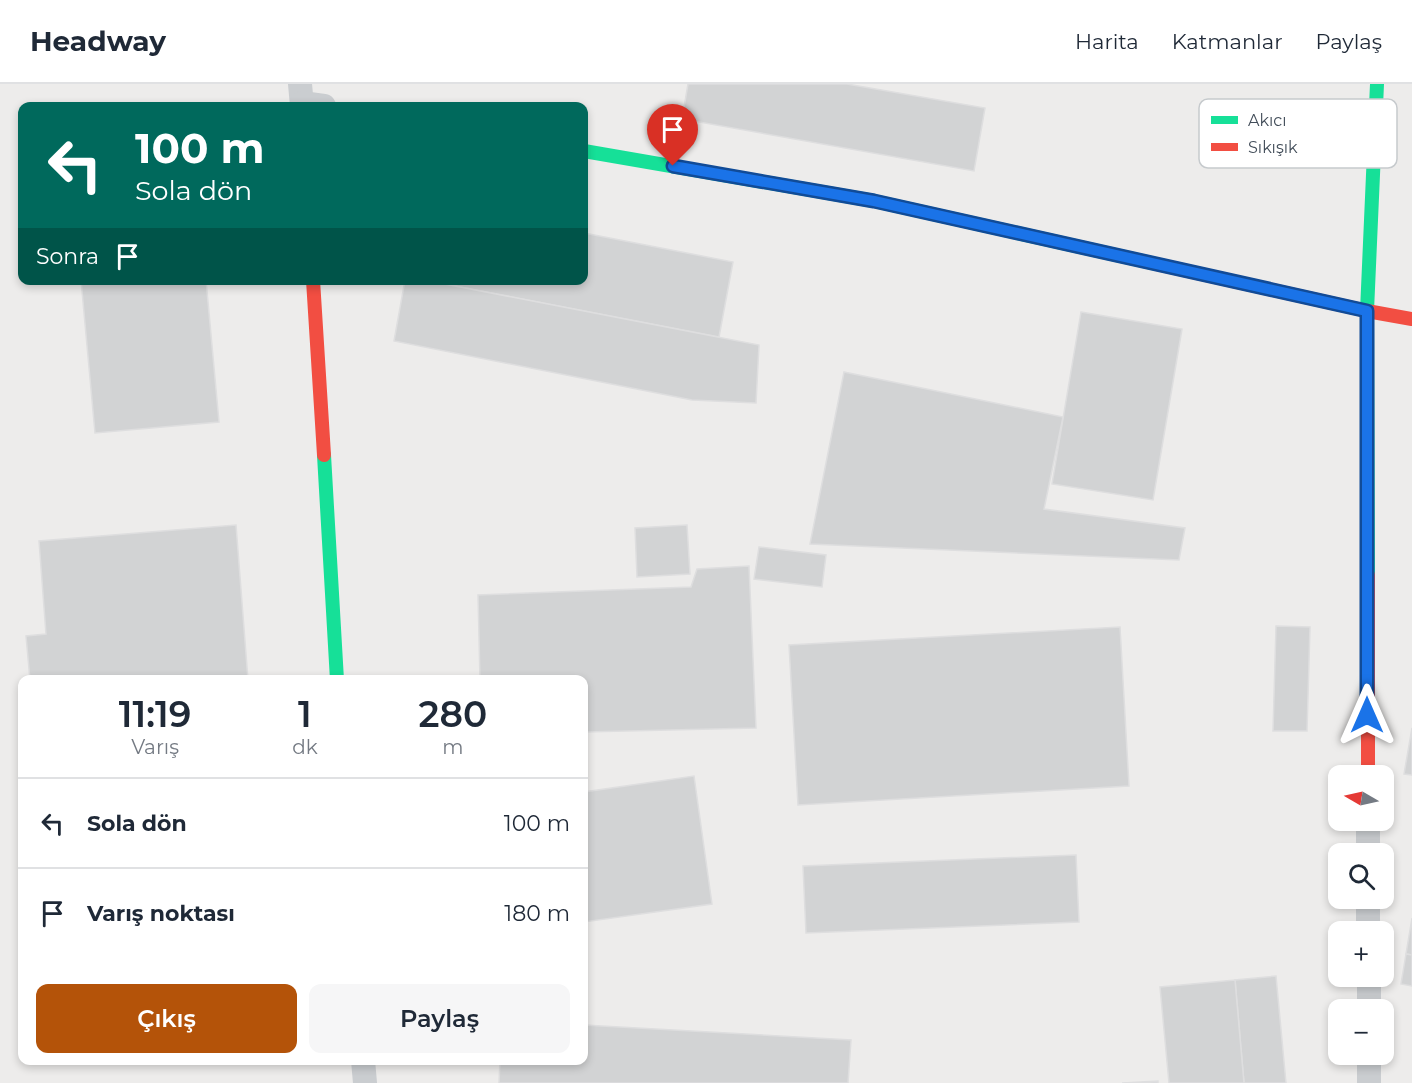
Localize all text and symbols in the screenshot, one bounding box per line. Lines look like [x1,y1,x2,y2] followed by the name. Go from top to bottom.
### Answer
[30,24,166,58] text: Headway
[1075,29,1139,54] text: Harita
[1172,29,1283,54] text: Katmanlar
[1316,29,1382,54] text: Paylaş
[1199,99,1397,168] legend
[647,104,698,166] pin
[1248,111,1287,130] text: Akıcı
[656,113,689,146] icon: arrive
[135,122,264,174] text: 100 m
[36,126,114,204] icon: left
[1248,138,1298,157] text: Sıkışık
[135,174,252,207] text: Sola dön
[111,240,144,273] icon: arrive
[36,243,99,270] text: Sonra
[1335,683,1399,747] position arrow
[119,692,191,736] text: 11:19
[298,692,312,736] text: 1
[418,692,487,736] text: 280
[131,735,179,759] text: Varış
[292,735,318,759] text: dk
[442,735,463,759] text: m
[1328,765,1394,831] north arrow
[1328,765,1394,1065] map controls
[36,807,69,840] icon: left
[87,810,187,837] text: Sola dön
[504,810,570,837] text: 100 m
[1328,843,1394,909] button: search
[36,897,69,930] icon: arrive
[87,900,235,927] text: Varış noktası
[504,900,570,927] text: 180 m
[1328,921,1394,987] button: +
[36,984,297,1053] button: Çıkış
[309,984,570,1053] button: Paylaş
[1328,999,1394,1065] button: −

